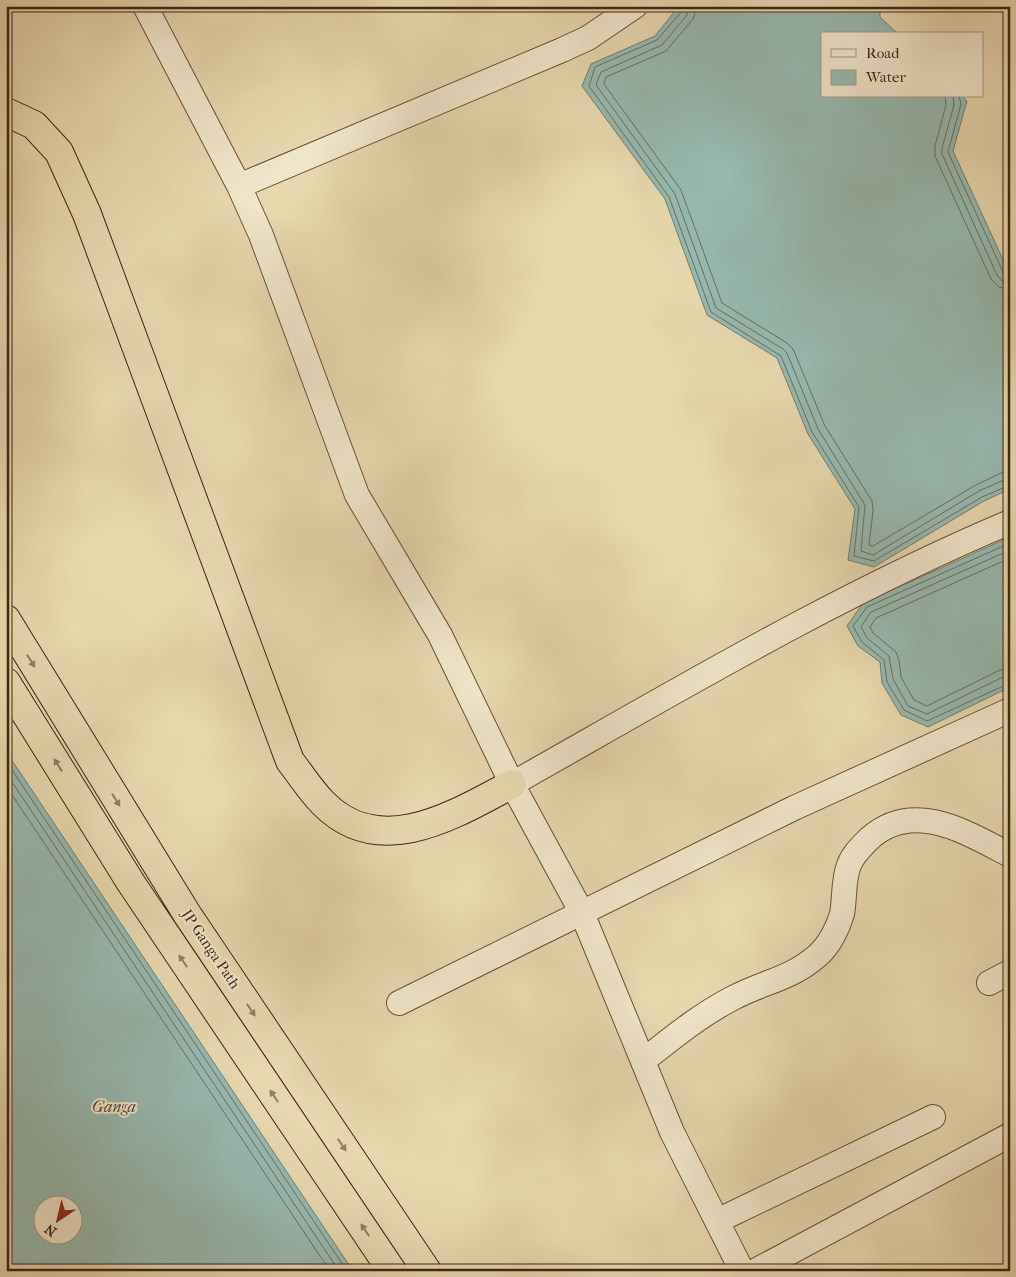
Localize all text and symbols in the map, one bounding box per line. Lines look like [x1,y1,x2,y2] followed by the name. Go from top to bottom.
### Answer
[821,32,984,98] legend
[866,44,900,62] text: Road
[865,68,906,86] text: Water
[27,655,36,668] one-way arrow
[53,758,62,772] one-way arrow
[112,793,121,806] one-way arrow
[177,905,244,993] street label: JP Ganga Path
[178,954,188,967] one-way arrow
[247,1003,256,1017] one-way arrow
[269,1089,279,1102] one-way arrow
[92,1097,136,1116] water label: Ganga
[337,1138,347,1151] one-way arrow
[32,1194,82,1244] north arrow
[41,1220,60,1240] text: N
[360,1224,369,1237] one-way arrow

